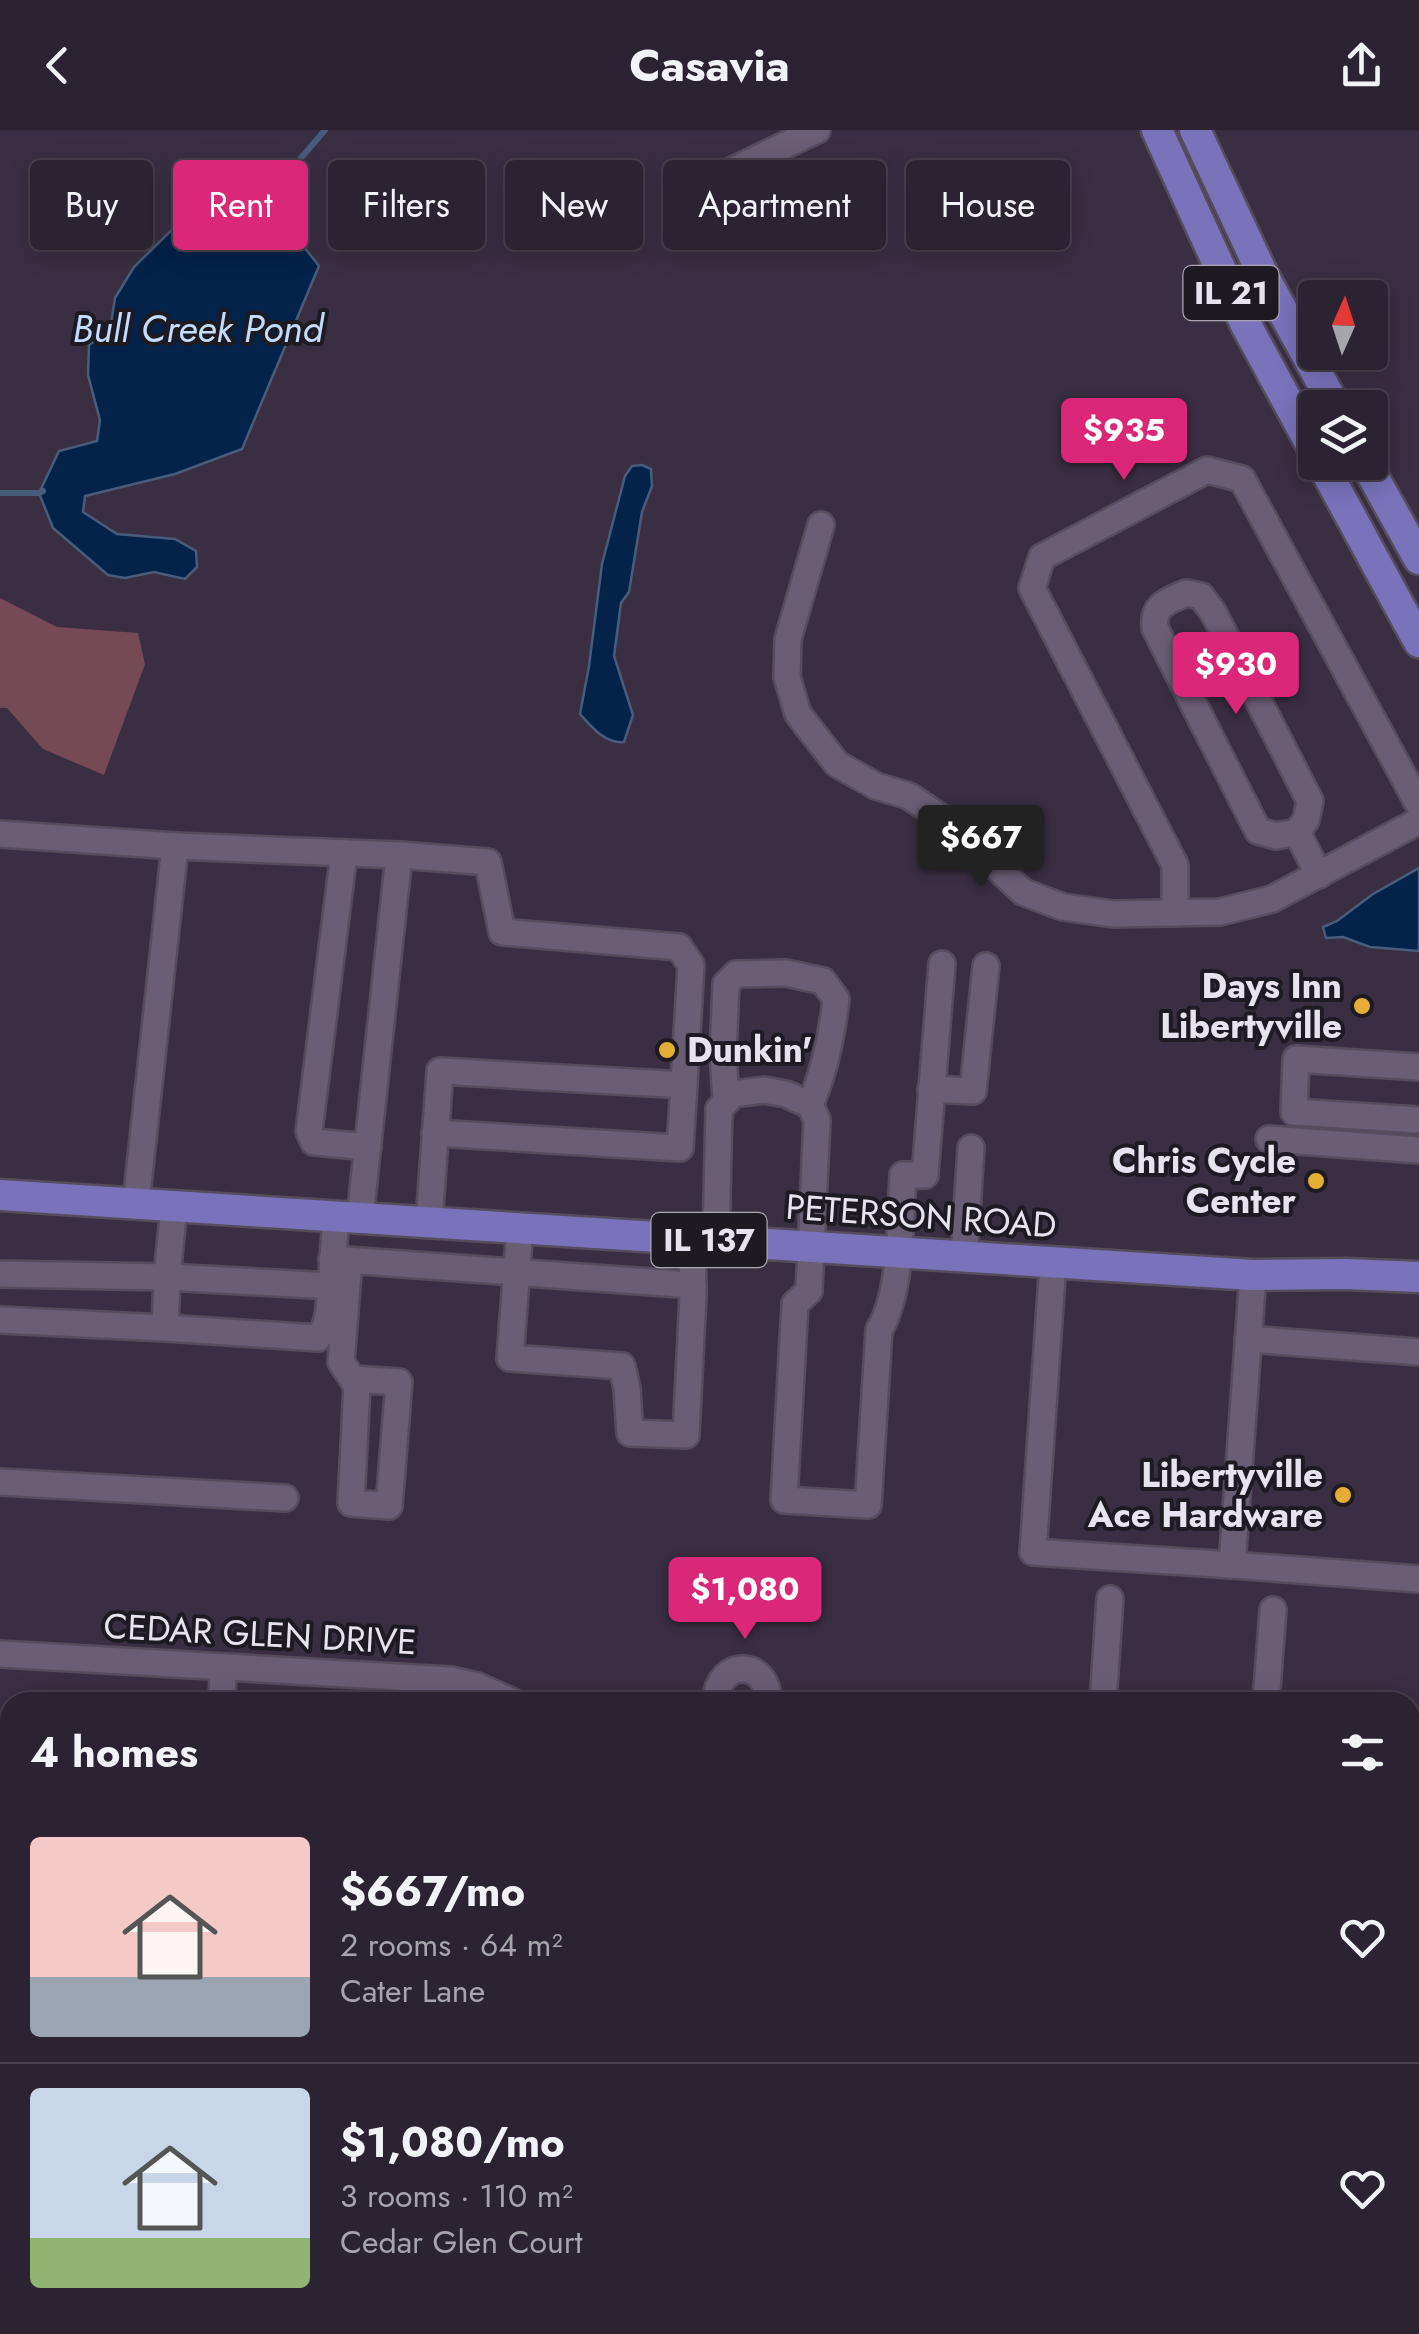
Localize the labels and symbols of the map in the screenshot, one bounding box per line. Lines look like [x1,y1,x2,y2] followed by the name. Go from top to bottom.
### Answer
[1184,266,1278,320] road number: IL 21
[1298,280,1388,370] north arrow
[73,301,325,356] water label: Bull Creek Pond
[1065,398,1183,483] pin: $935
[1177,632,1295,717] pin: $930
[922,805,1040,890] pin: $667
[1160,961,1342,1051] place label: Days Inn Libertyville
[1351,995,1373,1017] marker: Days Inn Libertyville
[687,1025,813,1075] place label: Dunkin'
[656,1039,678,1061] marker: Dunkin'
[1112,1136,1297,1226] place label: Chris Cycle Center
[1305,1170,1327,1192] marker: Chris Cycle Center
[784,1182,1058,1250] street label: PETERSON ROAD
[652,1213,766,1267] road number: IL 137
[1087,1450,1323,1540] place label: Libertyville Ace Hardware
[1332,1484,1354,1506] marker: Libertyville Ace Hardware
[664,1557,826,1642] pin: $1,080
[102,1601,418,1667] street label: CEDAR GLEN DRIVE

